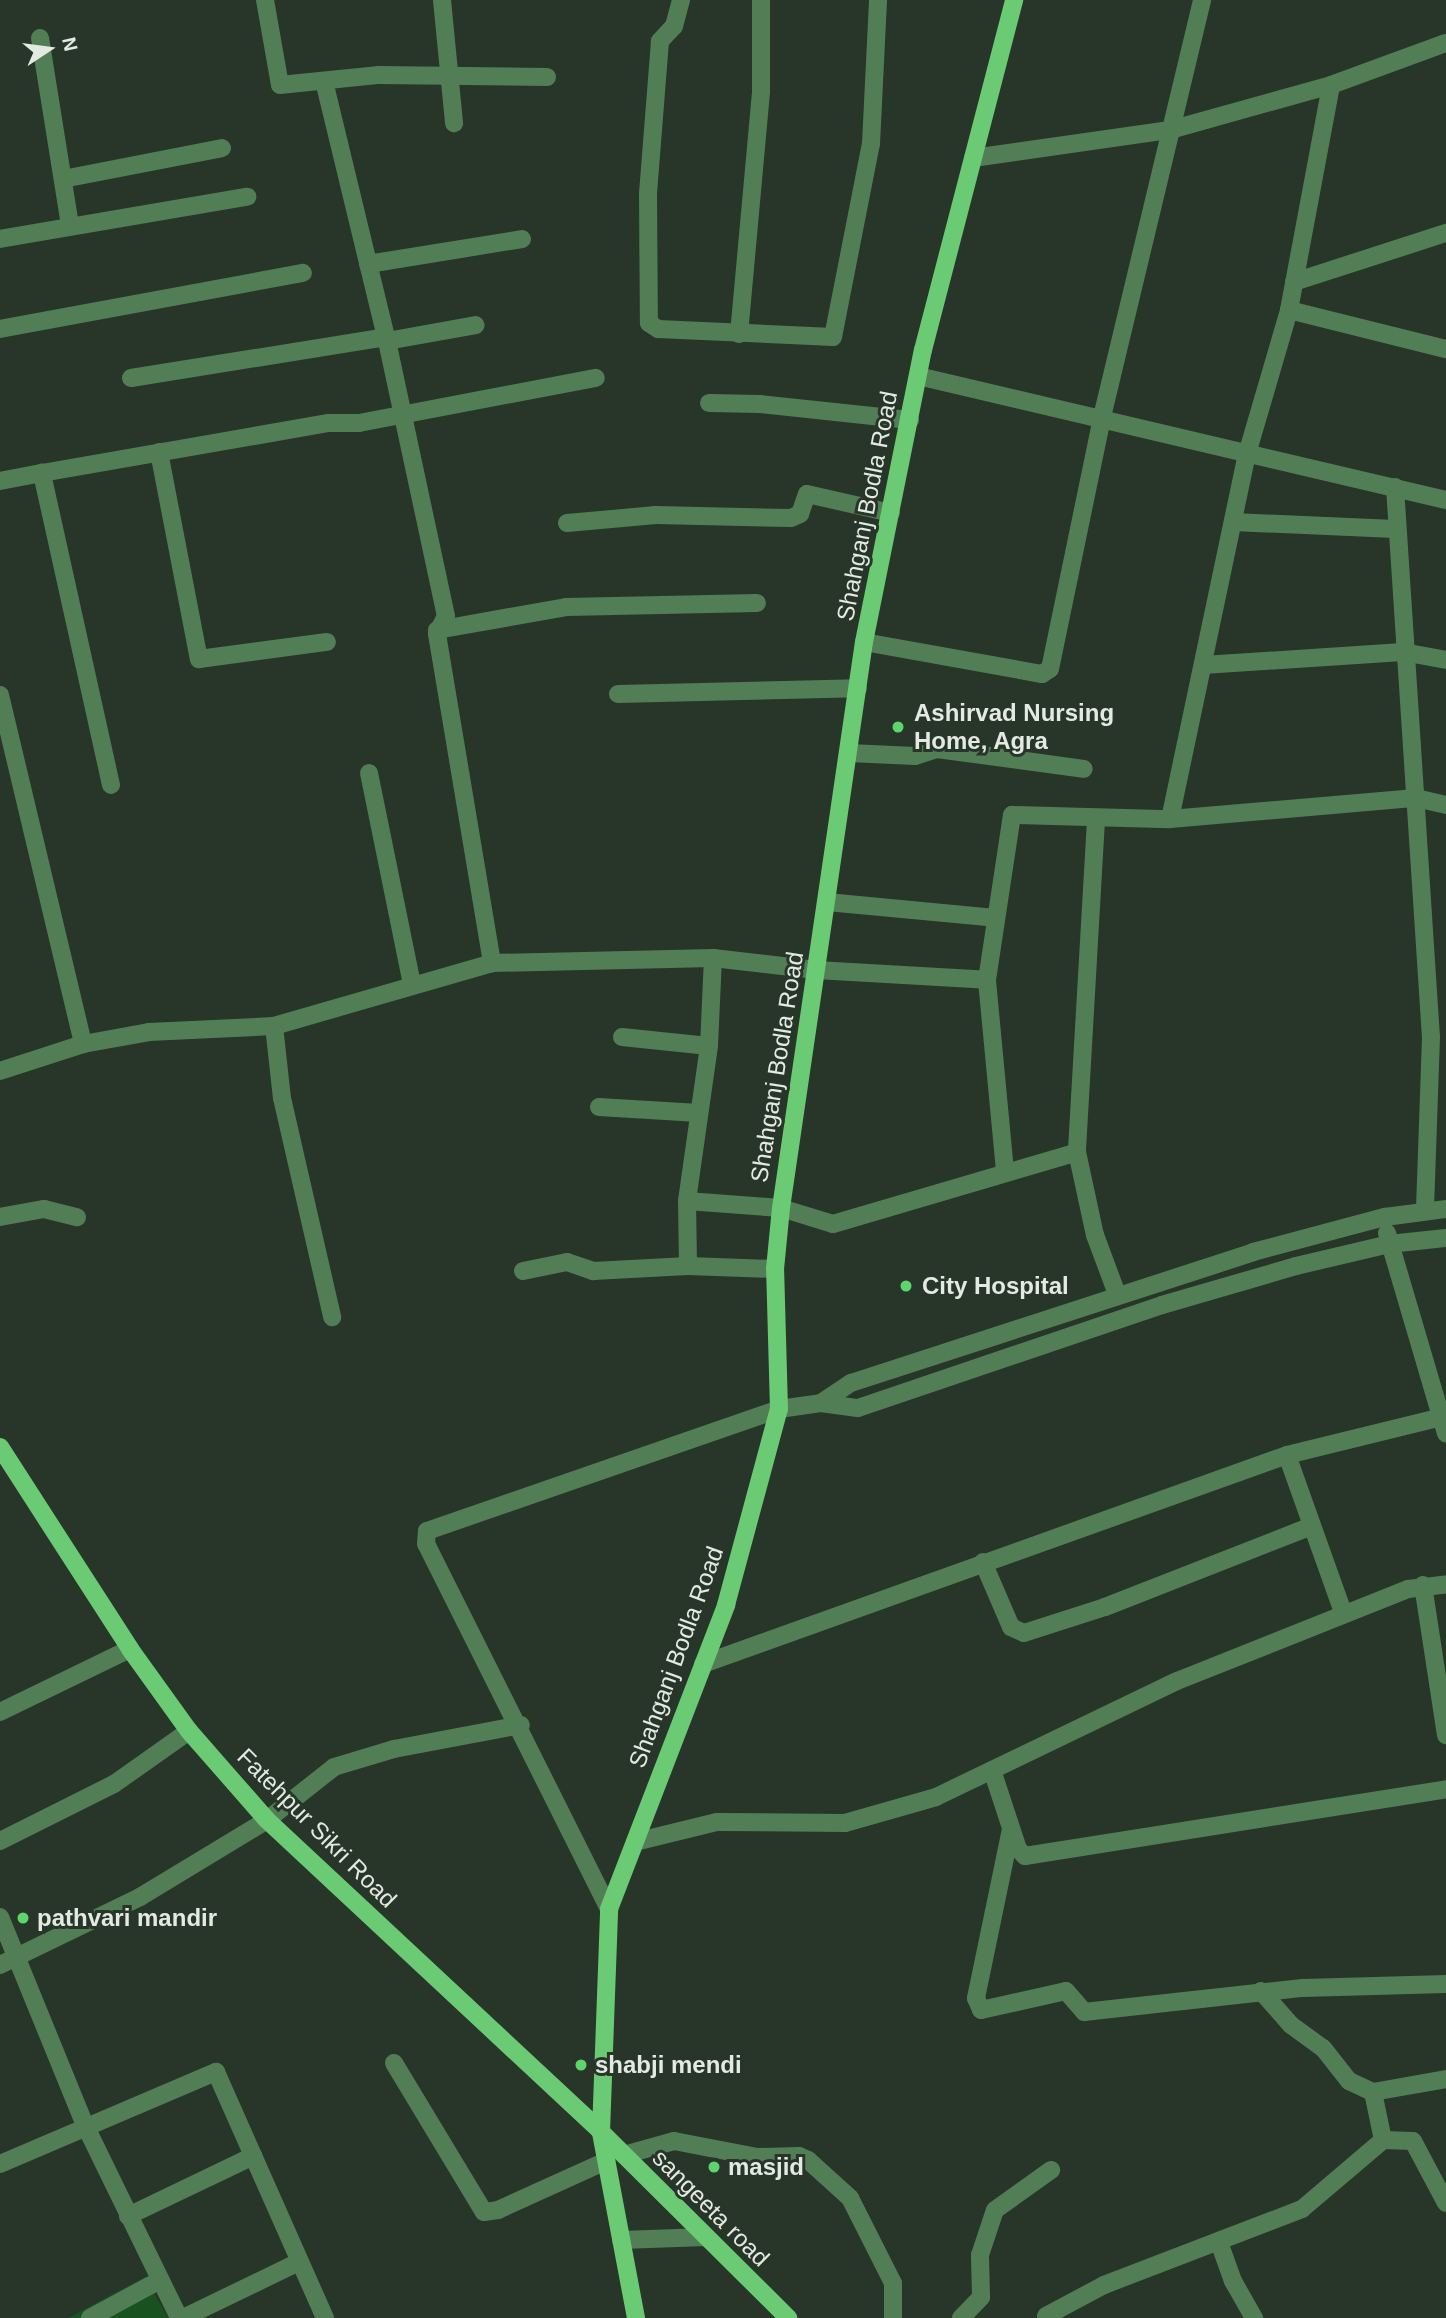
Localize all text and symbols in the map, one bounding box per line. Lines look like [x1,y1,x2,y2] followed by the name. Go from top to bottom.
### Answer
[14,14,84,84] north arrow
[58,35,82,53] text: N
[831,389,903,623] street label: Shahganj Bodla Road
[914,699,1114,755] place label: Ashirvad Nursing Home, Agra
[888,717,908,737] marker: Ashirvad Nursing Home, Agra
[745,949,809,1185] street label: Shahganj Bodla Road
[922,1272,1069,1300] place label: City Hospital
[896,1276,916,1296] marker: City Hospital
[623,1542,729,1772] street label: Shahganj Bodla Road
[231,1742,403,1914] street label: Fatehpur Sikri Road
[37,1904,217,1932] place label: pathvari mandir
[15,1910,31,1926] marker: pathvari mandir
[595,2051,742,2079] place label: shabji mendi
[573,2057,589,2073] marker: shabji mendi
[647,2144,775,2272] street label: sangeeta road
[728,2153,804,2181] place label: masjid
[706,2159,722,2175] marker: masjid

